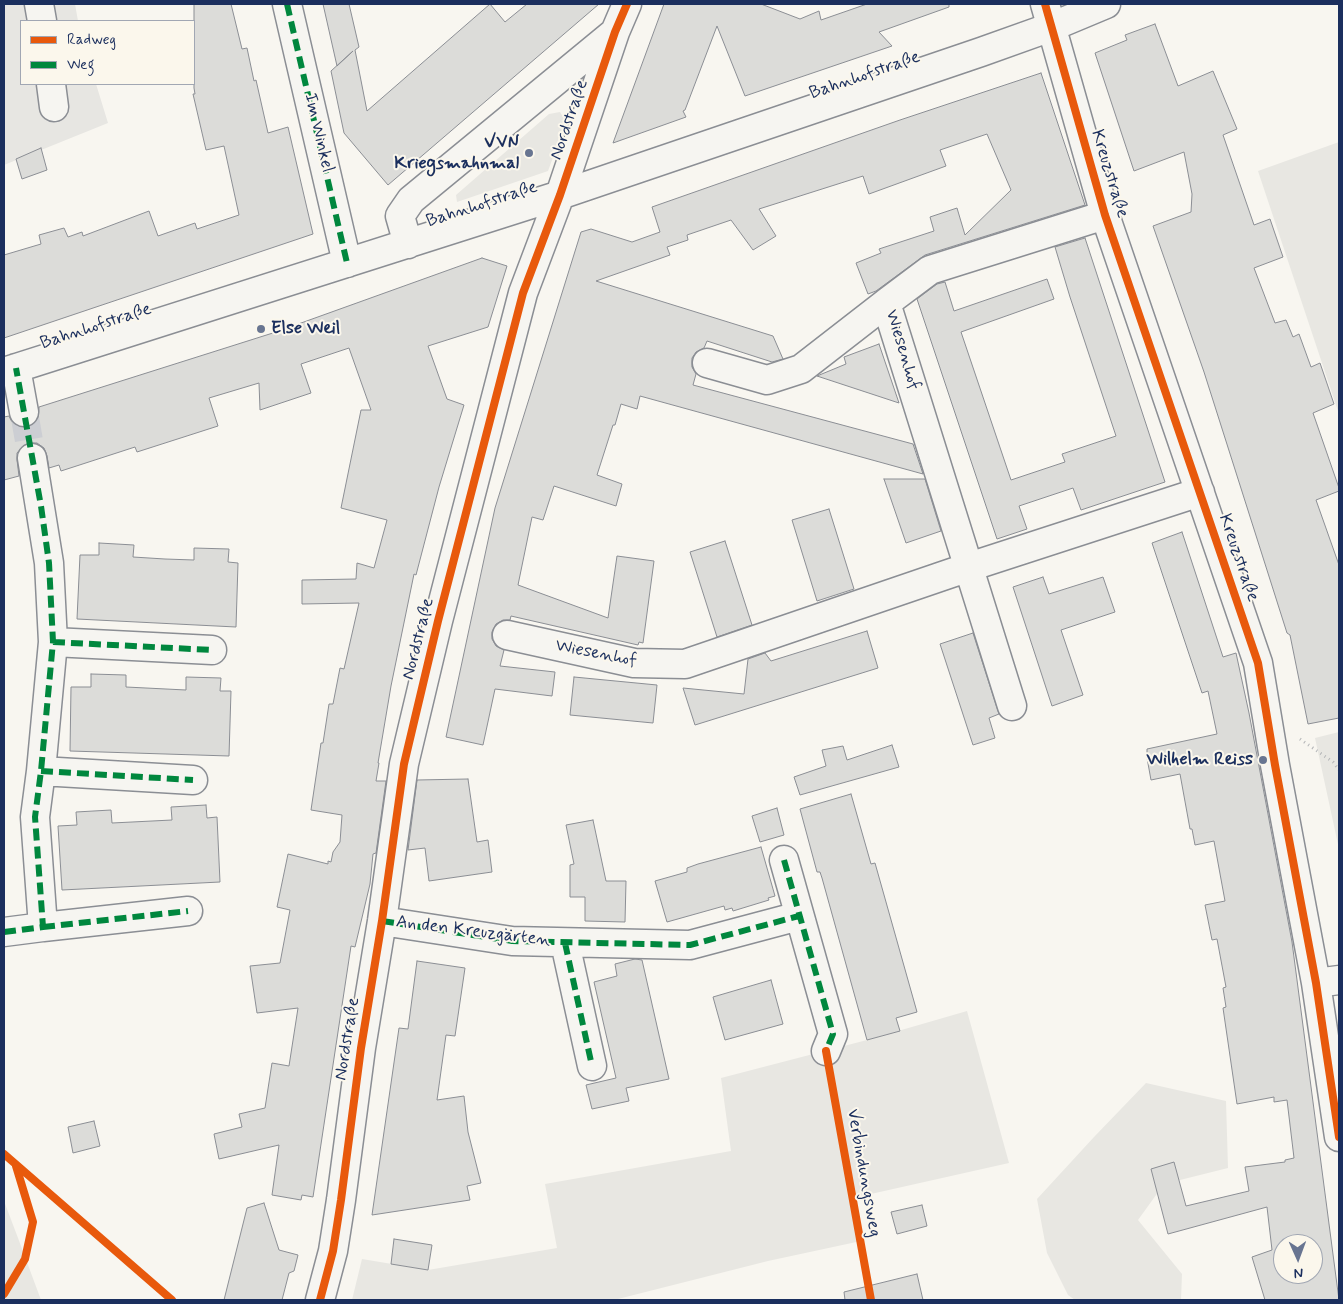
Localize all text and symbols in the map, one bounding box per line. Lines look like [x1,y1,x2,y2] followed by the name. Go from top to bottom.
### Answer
[20,20,195,85] legend
[67,30,116,50] text: Radweg
[807,47,923,105] street label: Bahnhofstraße
[67,55,94,75] text: Weg
[546,77,594,163] street label: Nordstraße
[298,91,338,175] street label: Im Winkel
[1085,127,1133,221] street label: Kreuzstraße
[394,132,519,174] place label: VVN Kriegsmahnmal
[523,147,535,159] marker: VVN Kriegsmahnmal
[424,177,540,233] street label: Bahnhofstraße
[38,299,154,355] street label: Bahnhofstraße
[880,307,924,393] street label: Wiesenhof
[271,318,340,340] place label: Else Weil
[255,323,267,335] marker: Else Weil
[1213,511,1263,605] street label: Kreuzstraße
[398,596,440,682] street label: Nordstraße
[553,636,639,672] street label: Wiesenhof
[1147,749,1253,771] place label: Wilhelm Reiss
[1257,754,1269,766] marker: Wilhelm Reiss
[395,912,551,952] street label: An den Kreuzgärten
[331,996,365,1082] street label: Nordstraße
[841,1107,885,1239] street label: Verbindungsweg
[1273,1234,1323,1284] north arrow
[1294,1264,1303,1282] text: N

